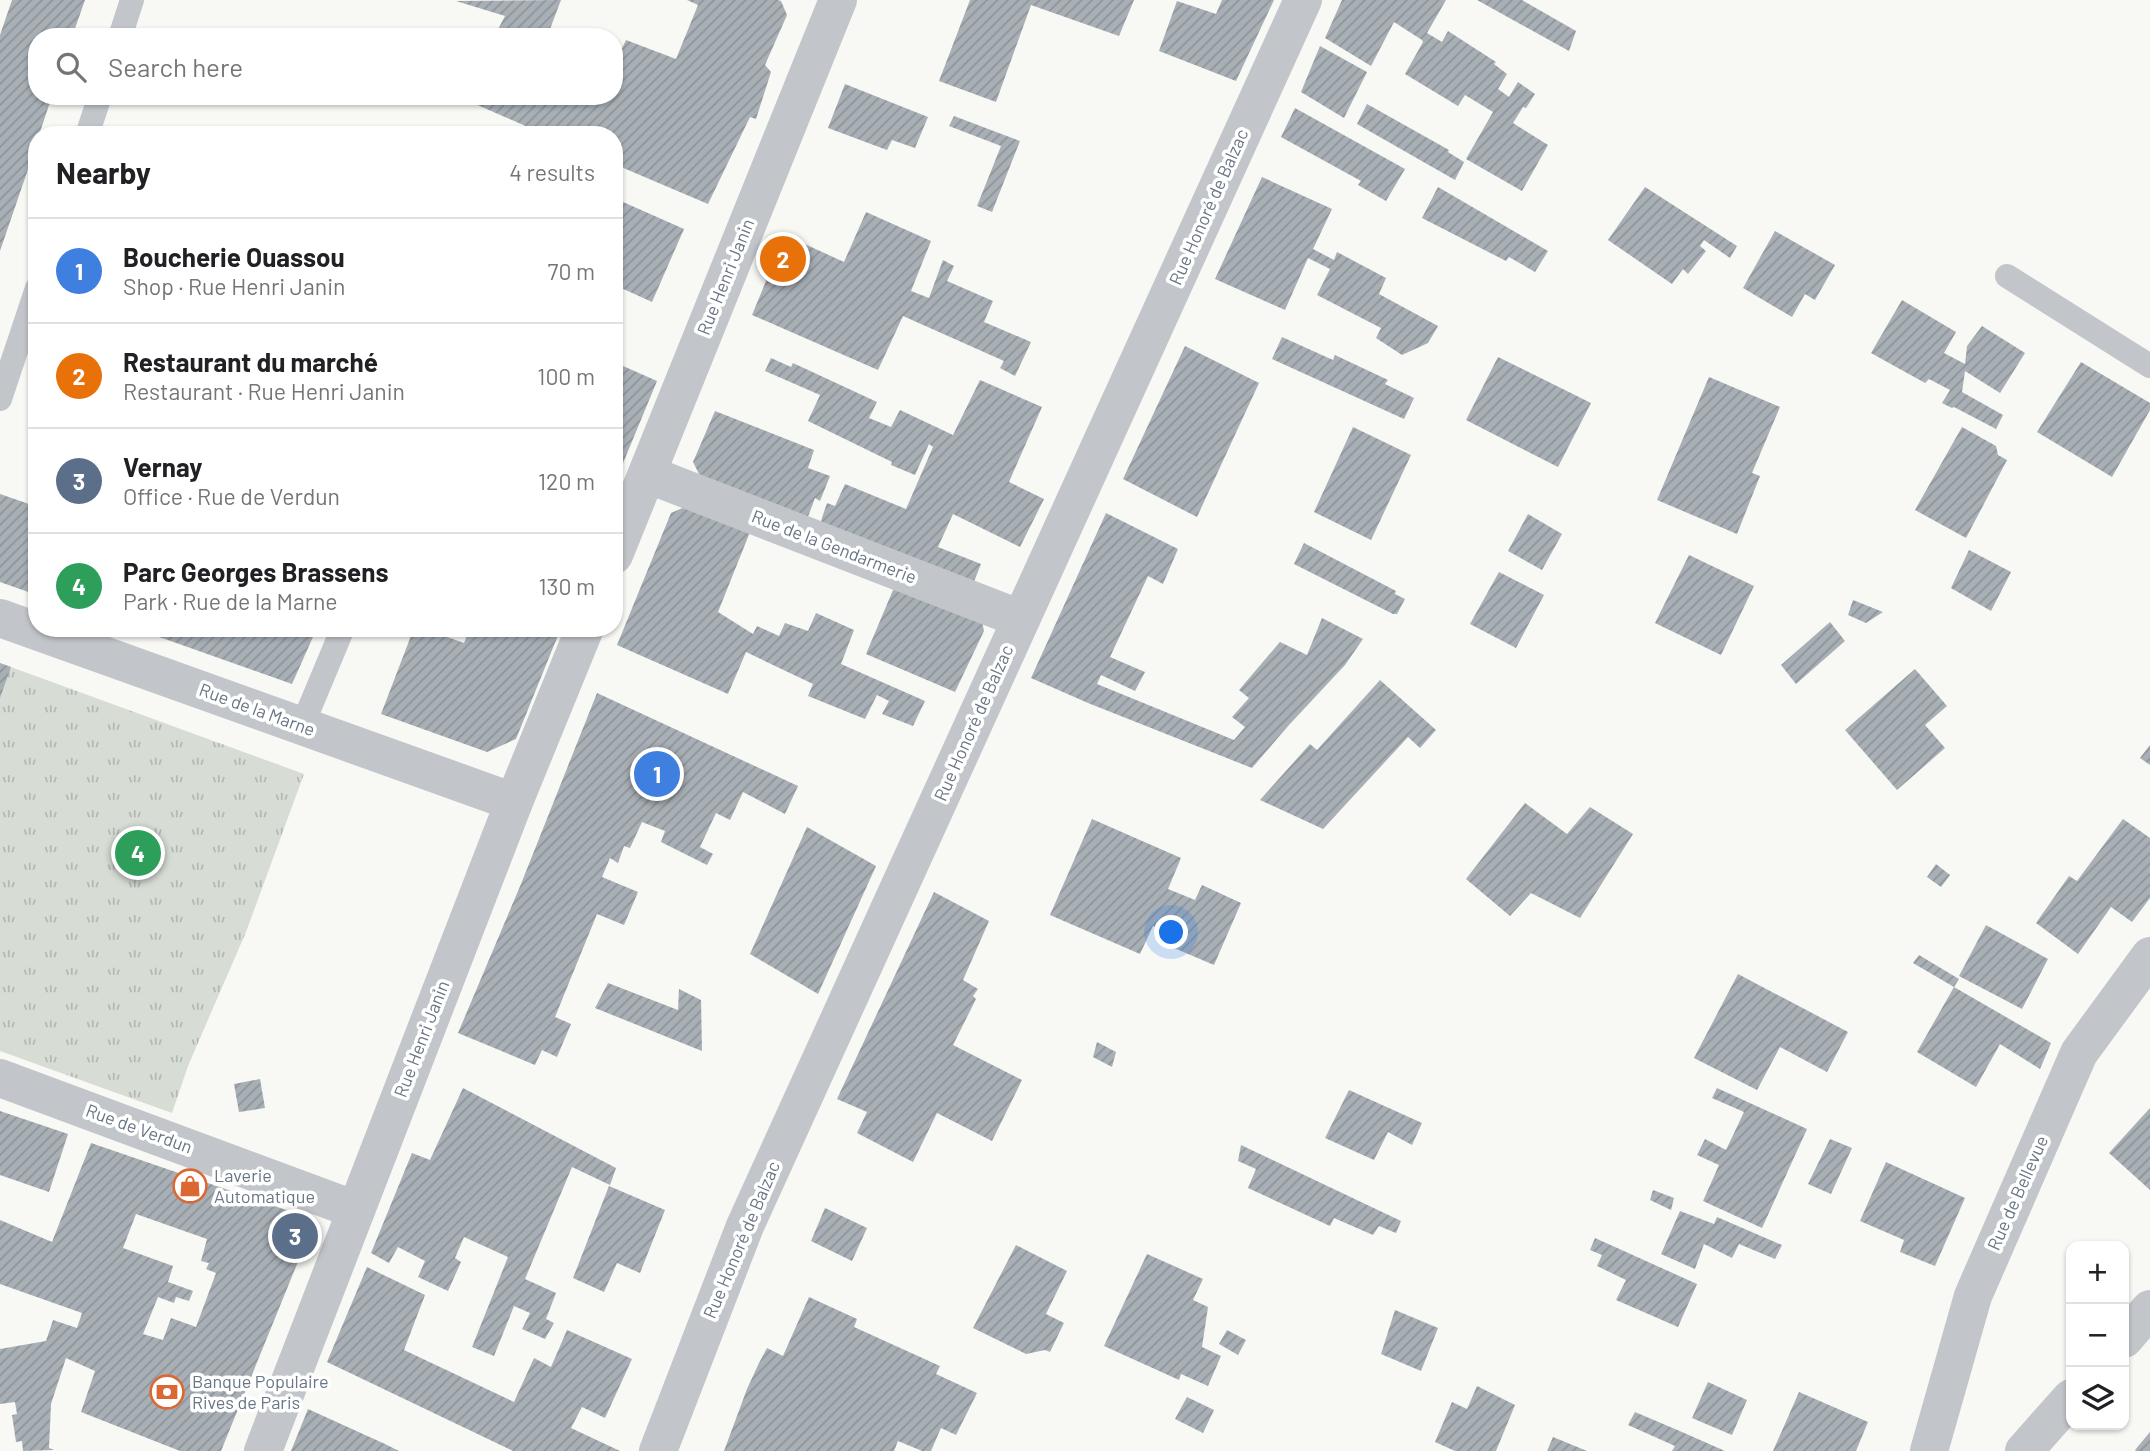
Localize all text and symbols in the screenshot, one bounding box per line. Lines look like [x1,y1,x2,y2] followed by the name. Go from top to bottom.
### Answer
[28,28,623,105] search box
[52,48,90,86] icon: search
[108,51,243,82] text: Search here
[1164,125,1252,288] street label: Rue Honoré de Balzac
[56,154,151,190] text: Nearby
[509,158,595,186] text: 4 results
[692,215,758,338] street label: Rue Henri Janin
[760,233,806,285] pin: 2
[123,241,345,272] text: Boucherie Ouassou
[75,257,83,285] text: 1
[548,257,595,285] text: 70 m
[123,272,345,300] text: Shop · Rue Henri Janin
[123,346,378,377] text: Restaurant du marché
[73,362,85,390] text: 2
[537,362,595,390] text: 100 m
[123,377,405,405] text: Restaurant · Rue Henri Janin
[123,451,202,482] text: Vernay
[73,467,85,495] text: 3
[538,467,595,495] text: 120 m
[123,482,340,510] text: Office · Rue de Verdun
[749,504,920,588] street label: Rue de la Gendarmerie
[123,556,389,587] text: Parc Georges Brassens
[72,572,86,600] text: 4
[538,572,595,600] text: 130 m
[123,587,338,615] text: Park · Rue de la Marne
[929,641,1017,804] street label: Rue Honoré de Balzac
[196,678,318,740] street label: Rue de la Marne
[634,748,680,800] pin: 1
[115,827,161,879] pin: 4
[1154,915,1188,949] your location
[389,977,453,1100] street label: Rue Henri Janin
[83,1099,196,1158] street label: Rue de Verdun
[1982,1132,2052,1253] street label: Rue de Bellevue
[698,1158,784,1322] street label: Rue Honoré de Balzac
[214,1164,315,1207] place label: Laverie Automatique
[171,1167,209,1205] shop icon: Laverie Automatique
[272,1210,318,1262] pin: 3
[2066,1241,2129,1430] map controls
[2066,1241,2129,1304] button: +
[2066,1304,2129,1367] button: −
[2066,1367,2129,1430] button: layers
[192,1370,329,1413] place label: Banque Populaire Rives de Paris
[148,1373,186,1411] bank icon: Banque Populaire Rives de Paris

